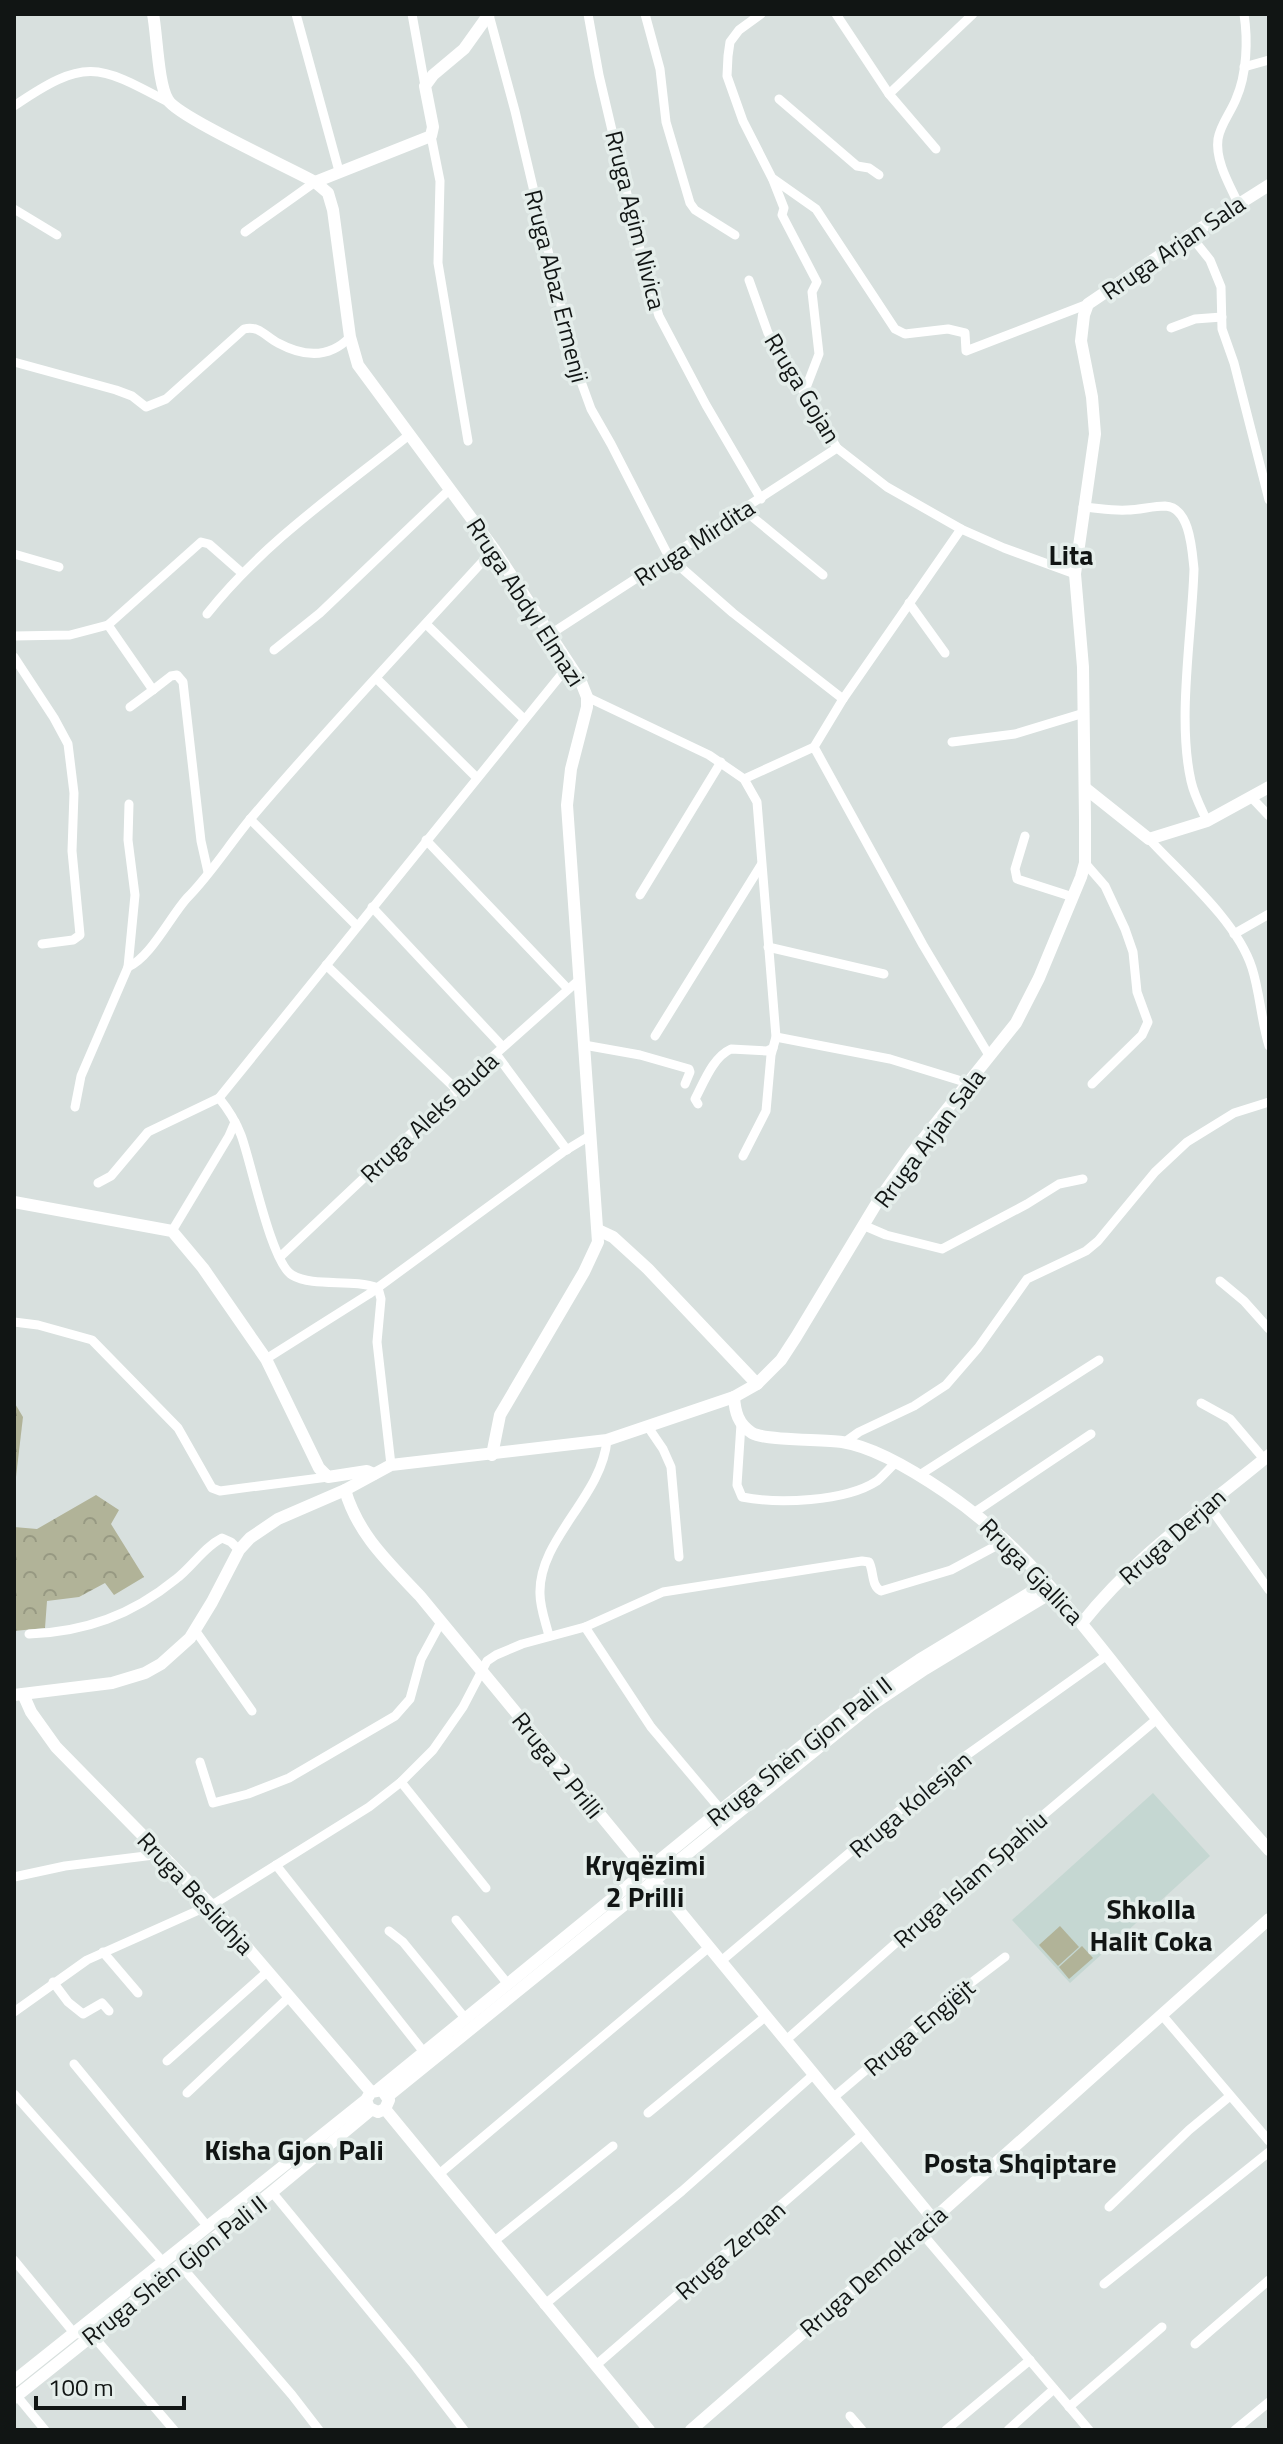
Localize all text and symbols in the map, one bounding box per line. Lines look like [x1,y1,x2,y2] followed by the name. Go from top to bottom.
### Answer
[596,127,676,313] street label: Rruga Agim Nivica
[516,186,598,386] street label: Rruga Abaz Ermenji
[1094,186,1252,308] street label: Rruga Arjan Sala
[756,326,850,450] street label: Rruga Gojan
[627,490,761,594] street label: Rruga Mirdita
[458,511,594,693] street label: Rruga Abdyl Elmazi
[1049,533,1093,576] district label: Lita
[352,1043,506,1191] street label: Rruga Aleks Buda
[865,1061,993,1215] street label: Rruga Arjan Sala
[1111,1479,1233,1593] street label: Rruga Derjan
[972,1509,1092,1633] street label: Rruga Gjallica
[699,1667,899,1835] street label: Rruga Shën Gjon Pali II
[504,1704,612,1826] street label: Rruga 2 Prilli
[841,1742,979,1866] street label: Rruga Kolesjan
[885,1802,1055,1956] street label: Rruga Islam Spahiu
[129,1823,263,1963] street label: Rruga Beslidhja
[585,1843,705,1918] district label: Kryqëzimi 2 Prilli
[1089,1887,1213,1962] district label: Shkolla Halit Coka
[856,1969,983,2084] street label: Rruga Engjëjt
[204,2128,384,2171] district label: Kisha Gjon Pali
[924,2141,1116,2184] district label: Posta Shqiptare
[74,2186,274,2354] street label: Rruga Shën Gjon Pali II
[667,2192,793,2308] street label: Rruga Zerqan
[791,2197,955,2345] street label: Rruga Demokracia
[36,2360,184,2410] scale bar
[48,2369,114,2405] text: 100 m

